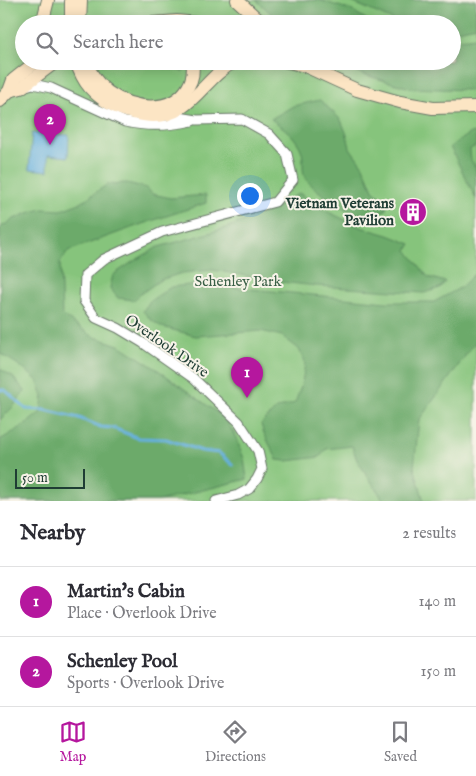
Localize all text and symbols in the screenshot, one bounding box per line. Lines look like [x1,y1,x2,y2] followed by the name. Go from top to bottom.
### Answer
[15,15,461,70] search box
[33,29,61,57] icon: search
[73,31,164,55] text: Search here
[34,104,66,145] pin: 2
[237,183,263,209] your location
[285,194,395,230] place label: Vietnam Veterans Pavilion
[398,197,428,227] building icon: Vietnam Veterans Pavilion
[194,272,282,291] park label: Schenley Park
[122,310,213,382] street label: Overlook Drive
[231,357,263,398] pin: 1
[15,466,85,489] scale bar
[22,469,48,487] text: 50 m
[20,520,85,547] text: Nearby
[402,524,456,544] text: 2 results
[67,580,185,604] text: Martin's Cabin
[33,592,39,612] text: 1
[418,592,456,612] text: 140 m
[67,604,217,624] text: Place · Overlook Drive
[67,650,177,674] text: Schenley Pool
[32,662,40,682] text: 2
[421,662,456,682] text: 150 m
[67,674,224,694] text: Sports · Overlook Drive
[59,718,87,766] tab: Map
[205,718,266,766] tab: Directions
[384,718,417,766] tab: Saved

